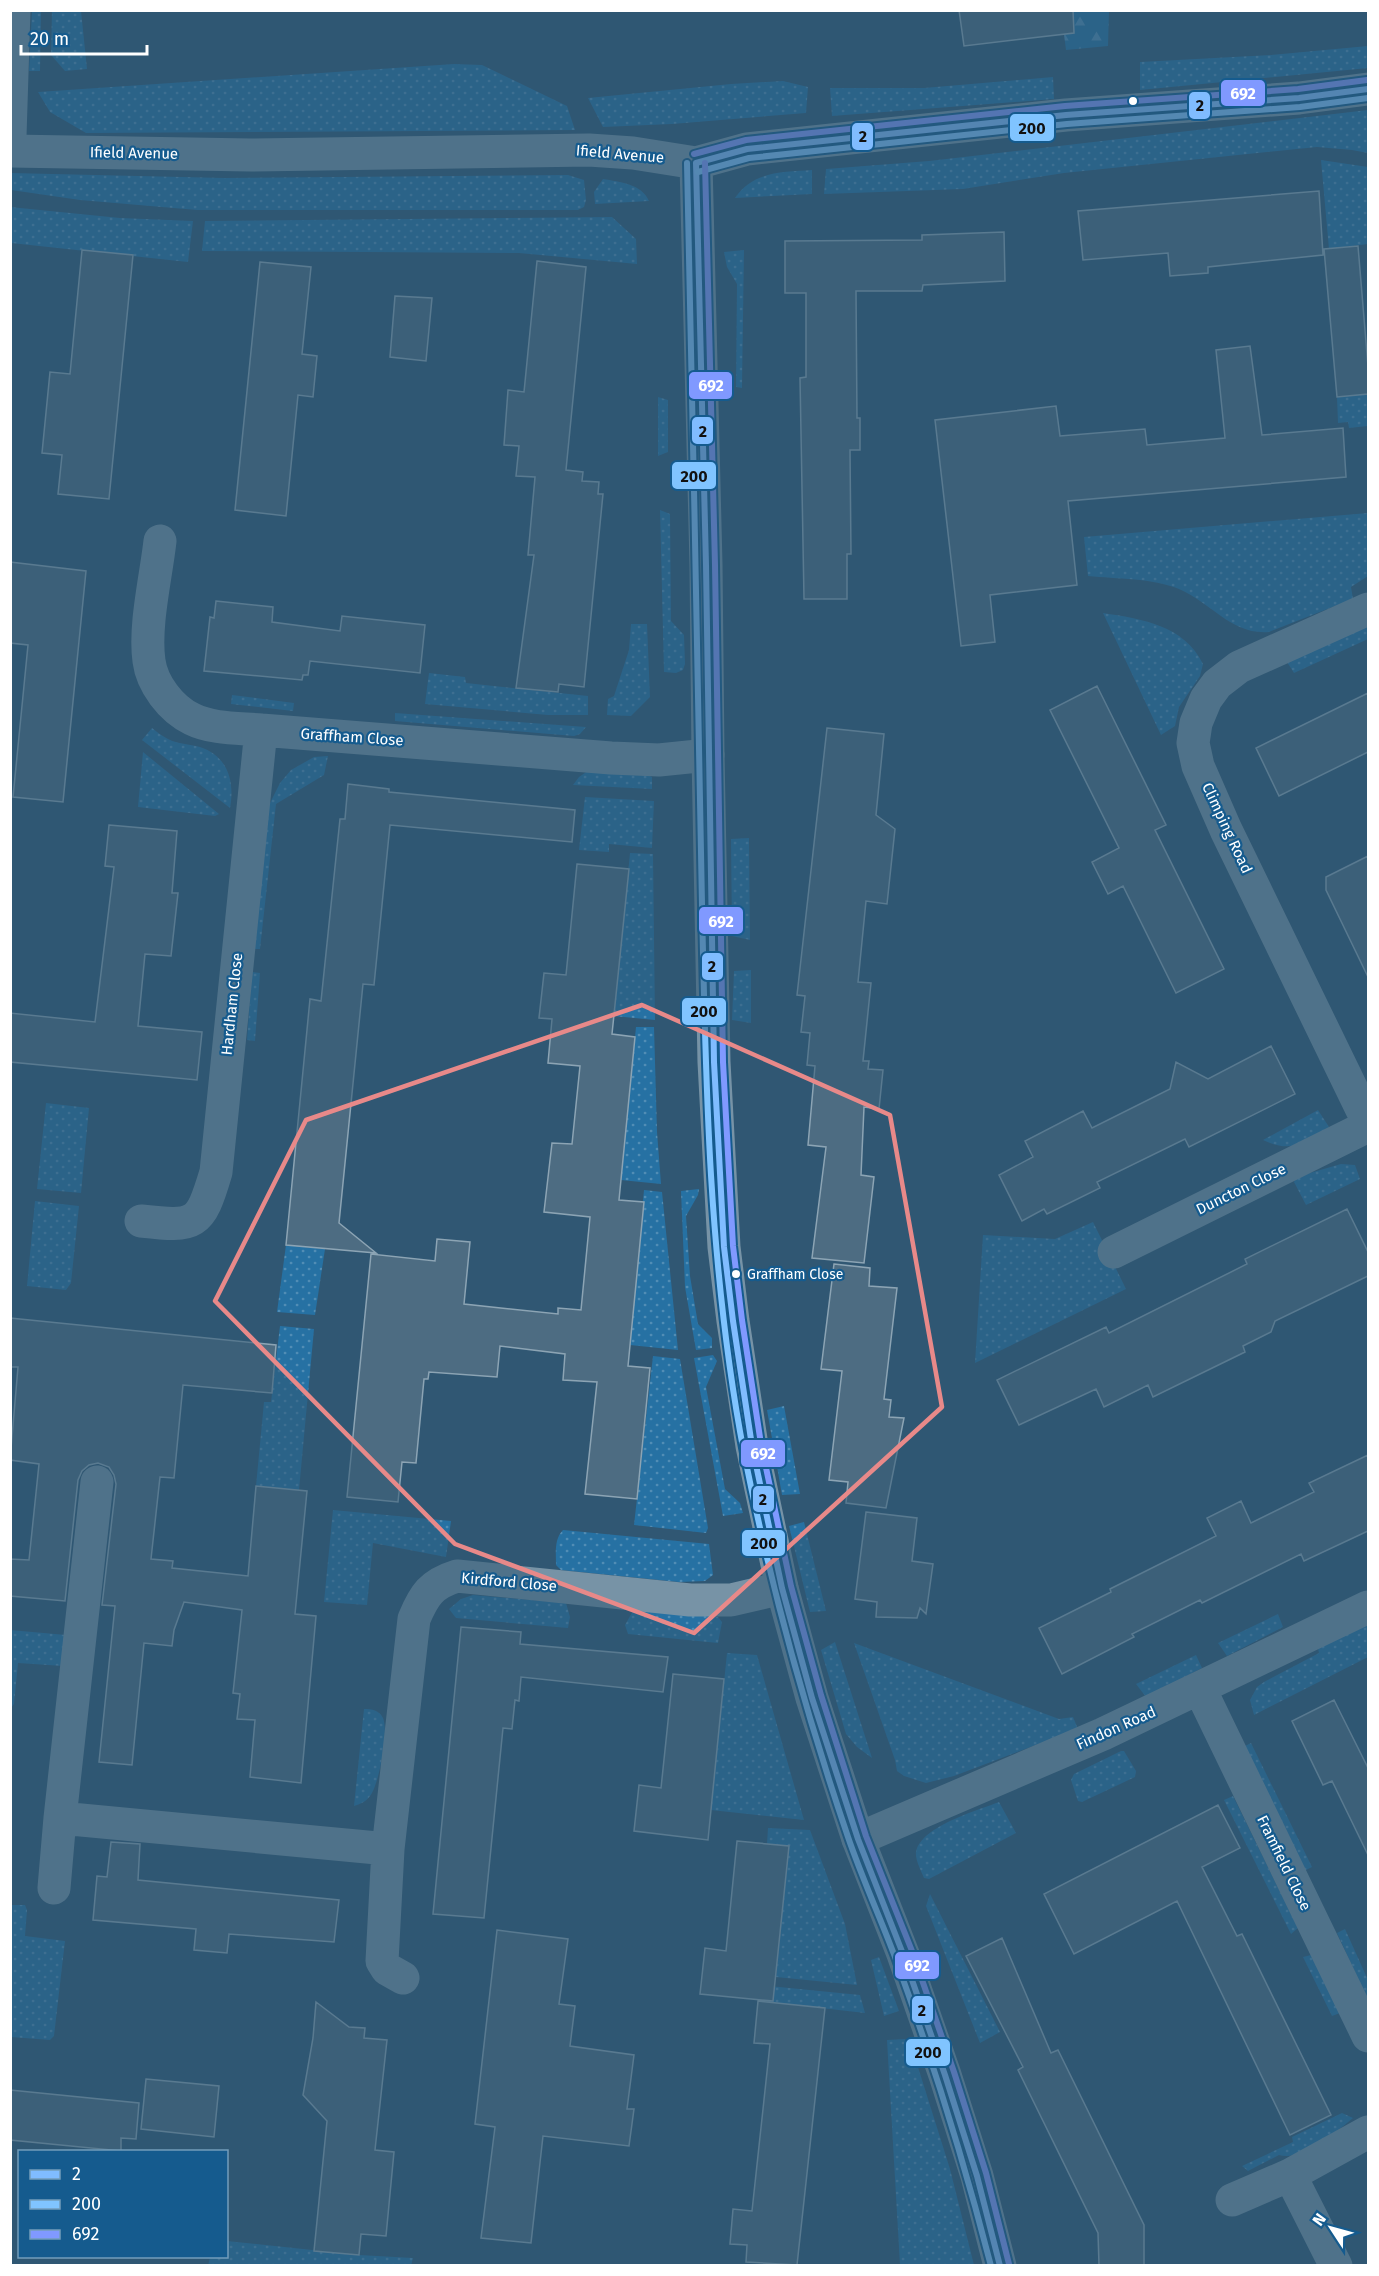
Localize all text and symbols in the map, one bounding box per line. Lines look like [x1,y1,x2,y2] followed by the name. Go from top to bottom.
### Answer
[21,18,147,56] scale bar
[30,28,69,50] text: 20 m
[1220,79,1266,107] line badge: 692
[1230,84,1256,103] text: 692
[1188,91,1211,120] line badge: 2
[1127,95,1139,107] unlabelled marker
[1196,96,1204,115] text: 2
[1009,113,1055,142] line badge: 200
[1019,119,1046,138] text: 200
[851,122,874,151] line badge: 2
[859,127,867,146] text: 2
[575,141,665,167] street label: Ifield Avenue
[90,143,178,163] street label: Ifield Avenue
[688,371,733,400] line badge: 692
[698,376,724,395] text: 692
[691,416,714,445] line badge: 2
[699,422,707,441] text: 2
[671,461,717,490] line badge: 200
[681,467,708,486] text: 200
[300,724,404,750] street label: Graffham Close
[1198,780,1256,876] street label: Climping Road
[698,906,744,935] line badge: 692
[708,912,734,931] text: 692
[218,952,246,1056] street label: Hardham Close
[701,952,724,981] line badge: 2
[708,957,716,976] text: 2
[681,997,727,1026] line badge: 200
[691,1002,718,1021] text: 200
[1193,1160,1289,1218] street label: Duncton Close
[747,1266,843,1283] place label: Graffham Close
[730,1268,742,1280] marker: Graffham Close
[740,1439,786,1468] line badge: 692
[750,1444,776,1463] text: 692
[752,1485,775,1513] line badge: 2
[759,1490,767,1509] text: 2
[741,1529,786,1557] line badge: 200
[751,1534,778,1553] text: 200
[460,1569,558,1595] street label: Kirdford Close
[1074,1703,1158,1753] street label: Findon Road
[1253,1812,1315,1914] street label: Framfield Close
[894,1951,940,1980] line badge: 692
[904,1956,930,1975] text: 692
[911,1995,934,2024] line badge: 2
[918,2001,926,2020] text: 2
[905,2038,951,2067] line badge: 200
[915,2043,942,2062] text: 200
[18,2150,228,2258] legend
[72,2163,81,2185] text: 2
[72,2193,101,2215] text: 200
[1301,2198,1361,2258] north arrow
[1308,2210,1330,2229] text: N
[72,2223,99,2245] text: 692

